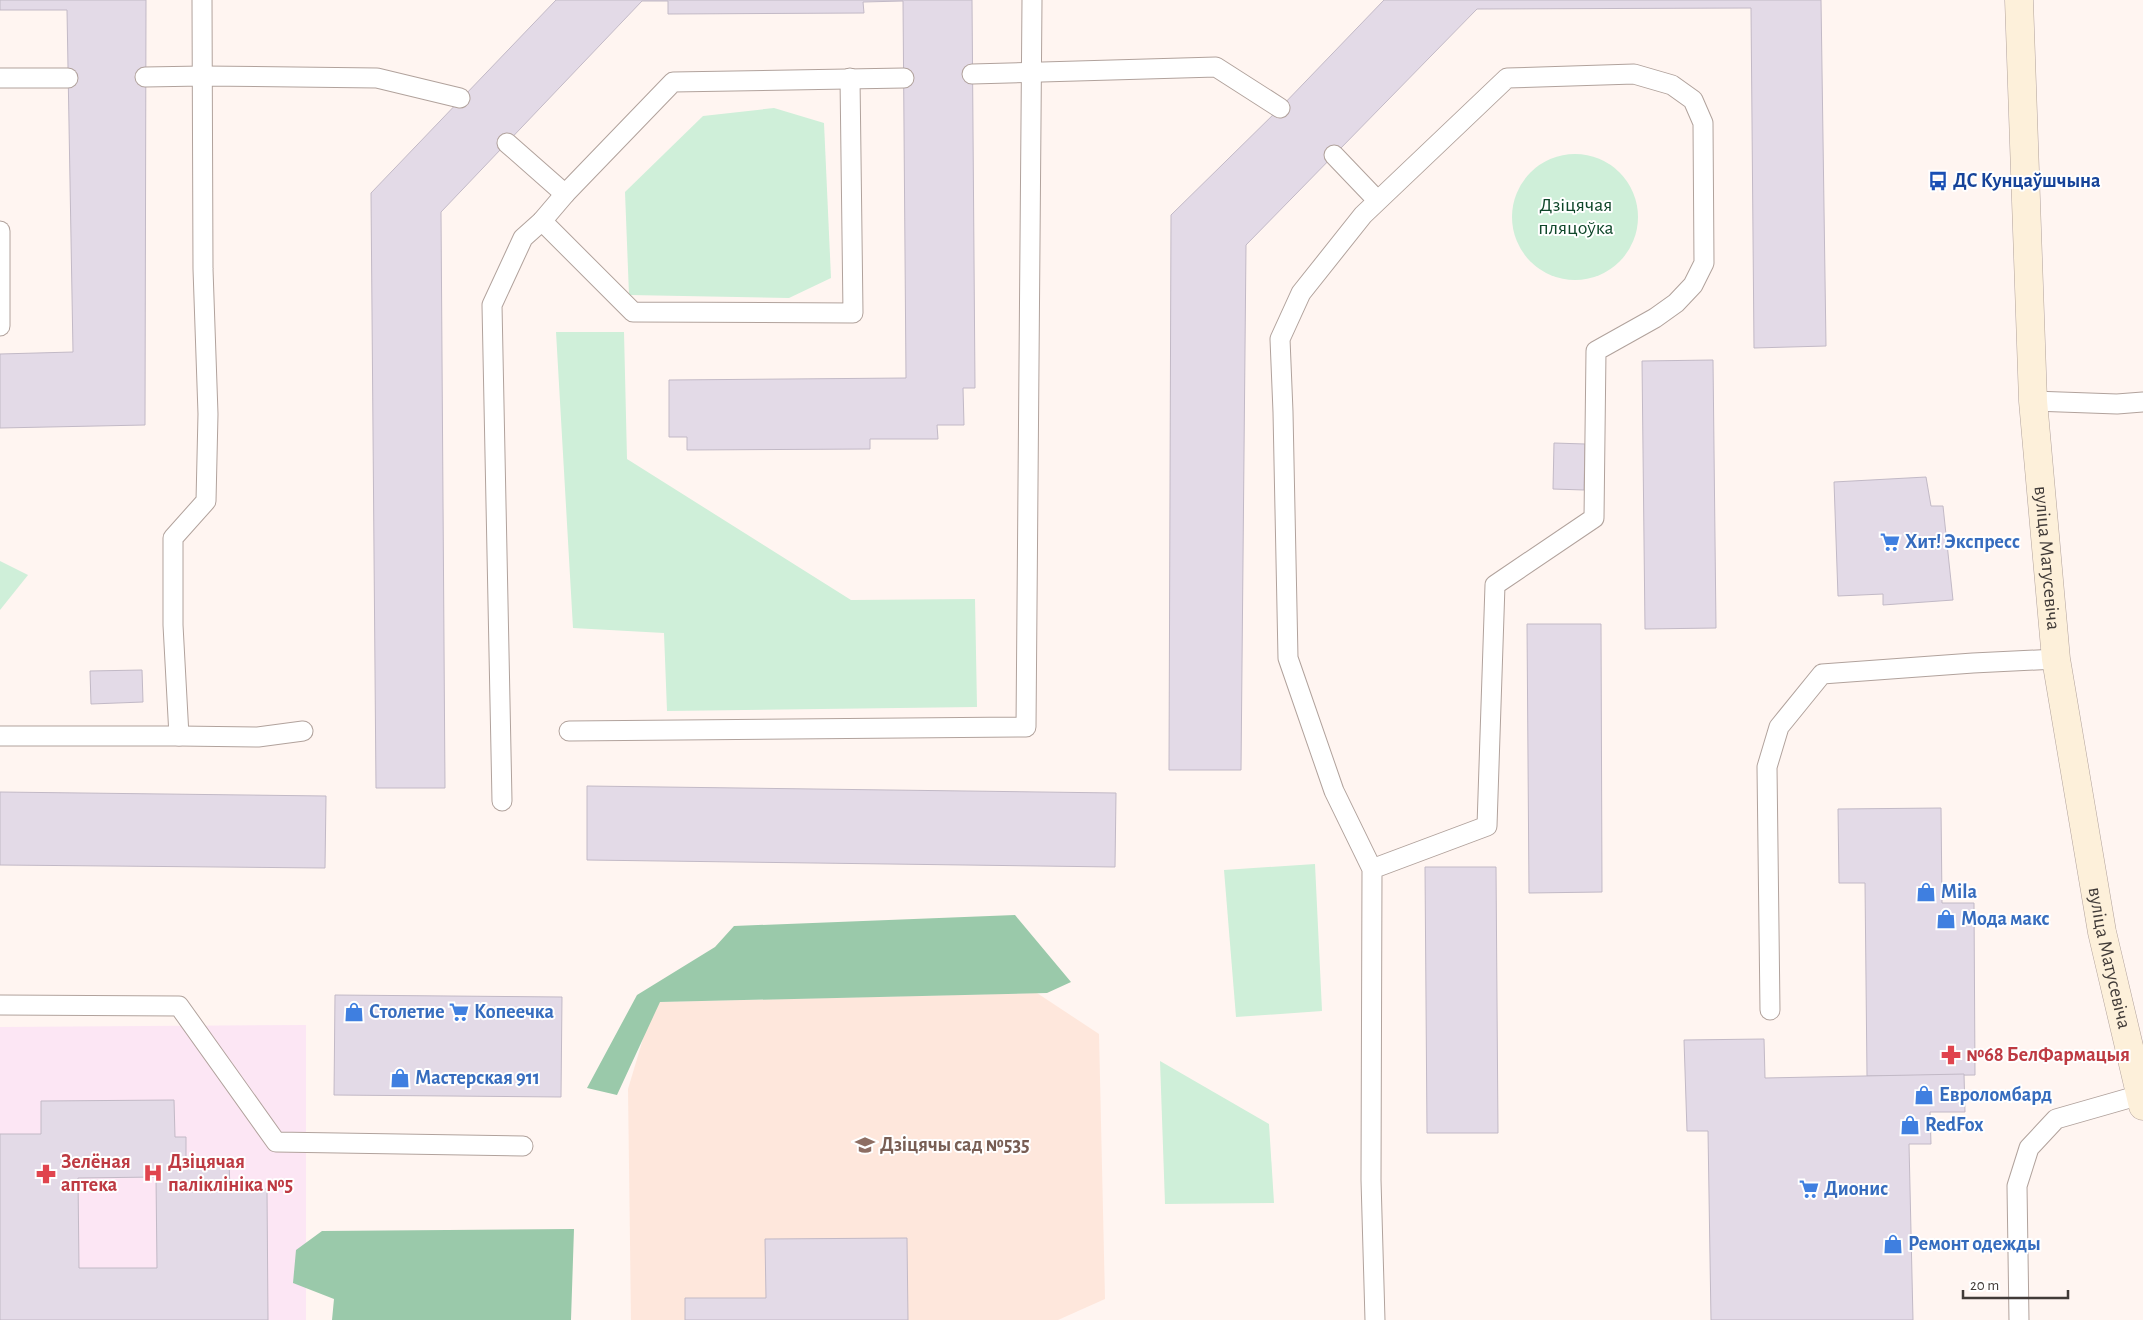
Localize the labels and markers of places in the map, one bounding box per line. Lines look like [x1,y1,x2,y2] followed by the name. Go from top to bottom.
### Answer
[1927,170,1949,192] bus stop icon: ДС Кунцаўшчына
[1953,171,2101,191] place label: ДС Кунцаўшчына
[1879,531,1901,553] supermarket icon: Хит! Экспресс
[1905,532,2020,552] place label: Хит! Экспресс
[1915,881,1937,903] shop icon: Mila
[1941,882,1977,902] place label: Mila
[1935,908,1957,930] shop icon: Мода макс
[1961,909,2050,929] place label: Мода макс
[343,1001,365,1023] shop icon: Столетие
[448,1001,470,1023] supermarket icon: Копеечка
[369,1002,445,1022] place label: Столетие
[474,1002,554,1022] place label: Копеечка
[1940,1044,1962,1066] pharmacy icon: №68 БелФармацыя
[1966,1045,2130,1065] place label: №68 БелФармацыя
[389,1067,411,1089] shop icon: Мастерская 911
[415,1068,540,1088] place label: Мастерская 911
[1913,1084,1935,1106] shop icon: Евроломбард
[1939,1085,2052,1105] place label: Евроломбард
[1899,1114,1921,1136] shop icon: RedFox
[1925,1115,1984,1135] place label: RedFox
[854,1134,876,1156] school or university icon: Дзіцячы сад №535
[880,1135,1030,1155] place label: Дзіцячы сад №535
[61,1152,131,1195] place label: Зелёная аптека
[168,1152,293,1195] place label: Дзіцячая паліклініка №5
[142,1162,164,1184] hospital icon: Дзіцячая паліклініка №5
[35,1163,57,1185] pharmacy icon: Зелёная аптека
[1798,1178,1820,1200] supermarket icon: Дионис
[1824,1179,1888,1199] place label: Дионис
[1882,1233,1904,1255] shop icon: Ремонт одежды
[1908,1234,2041,1254] place label: Ремонт одежды

